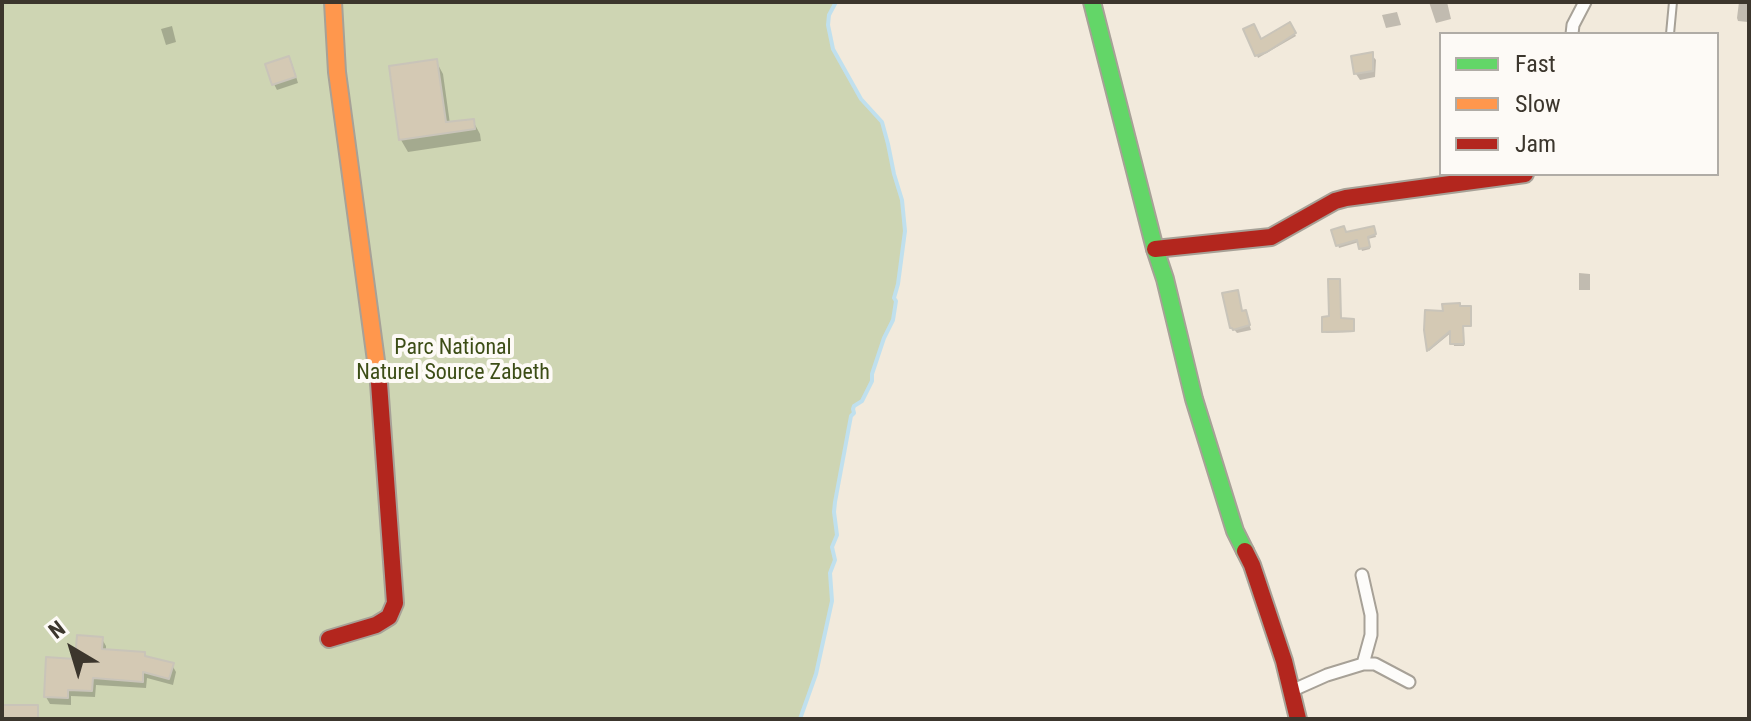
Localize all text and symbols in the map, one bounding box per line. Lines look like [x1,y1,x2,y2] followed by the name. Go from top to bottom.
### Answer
[1439,32,1719,176] legend
[1515,50,1556,78] text: Fast
[1515,90,1561,118] text: Slow
[1515,130,1556,158] text: Jam
[356,335,550,386] park label: Parc National Naturel Source Zabeth
[32,609,112,689] north arrow
[44,616,70,644] text: N

